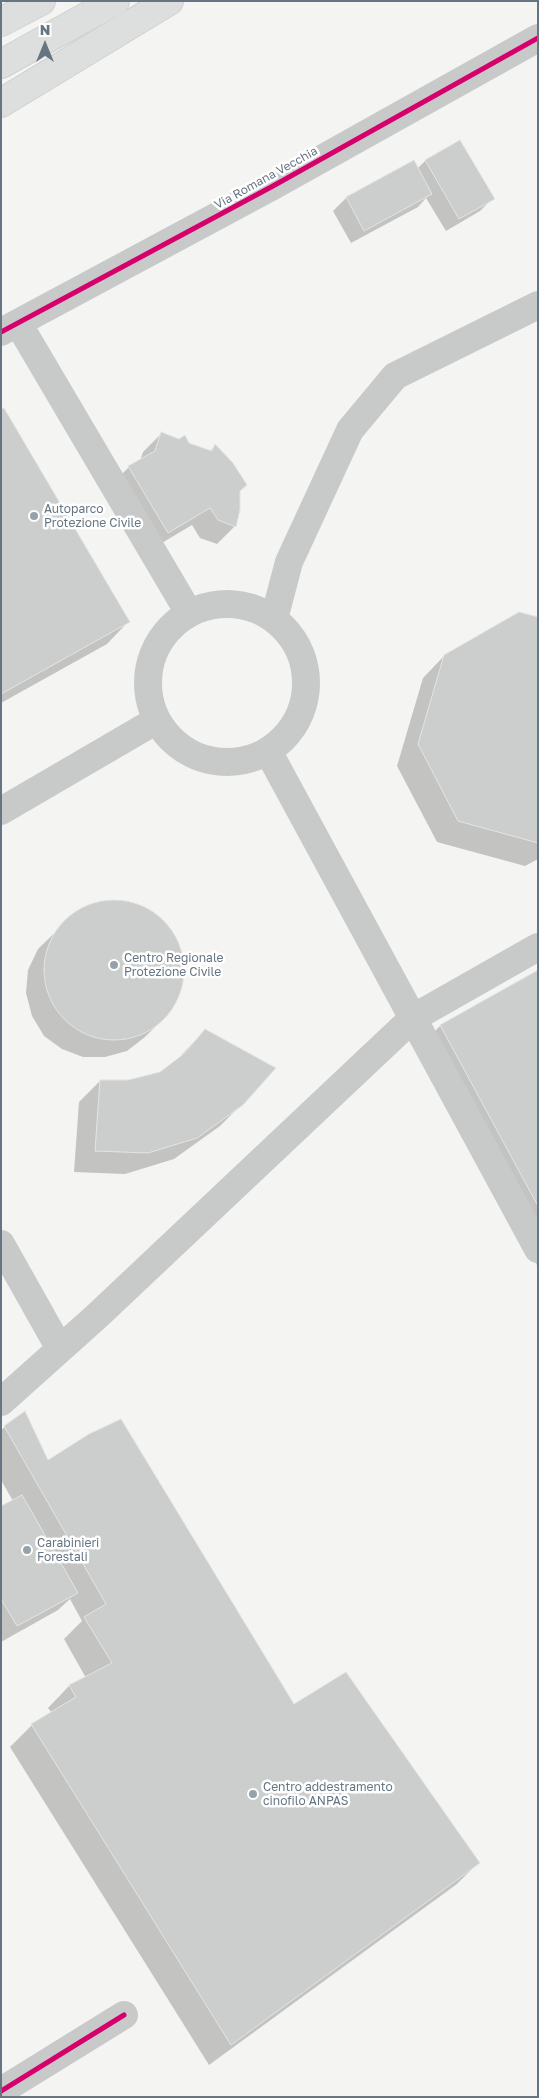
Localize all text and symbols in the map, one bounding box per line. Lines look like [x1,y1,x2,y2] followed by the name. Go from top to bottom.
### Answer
[20,20,70,70] north arrow
[40,21,50,38] text: N
[212,144,320,212] street label: Via Romana Vecchia
[44,502,141,530] place label: Autoparco Protezione Civile
[28,510,40,522] marker: Autoparco Protezione Civile
[124,951,224,979] place label: Centro Regionale Protezione Civile
[108,959,120,971] marker: Centro Regionale Protezione Civile
[37,1536,99,1564] place label: Carabinieri Forestali
[21,1544,33,1556] marker: Carabinieri Forestali
[263,1780,393,1808] place label: Centro addestramento cinofilo ANPAS
[247,1788,259,1800] marker: Centro addestramento cinofilo ANPAS

